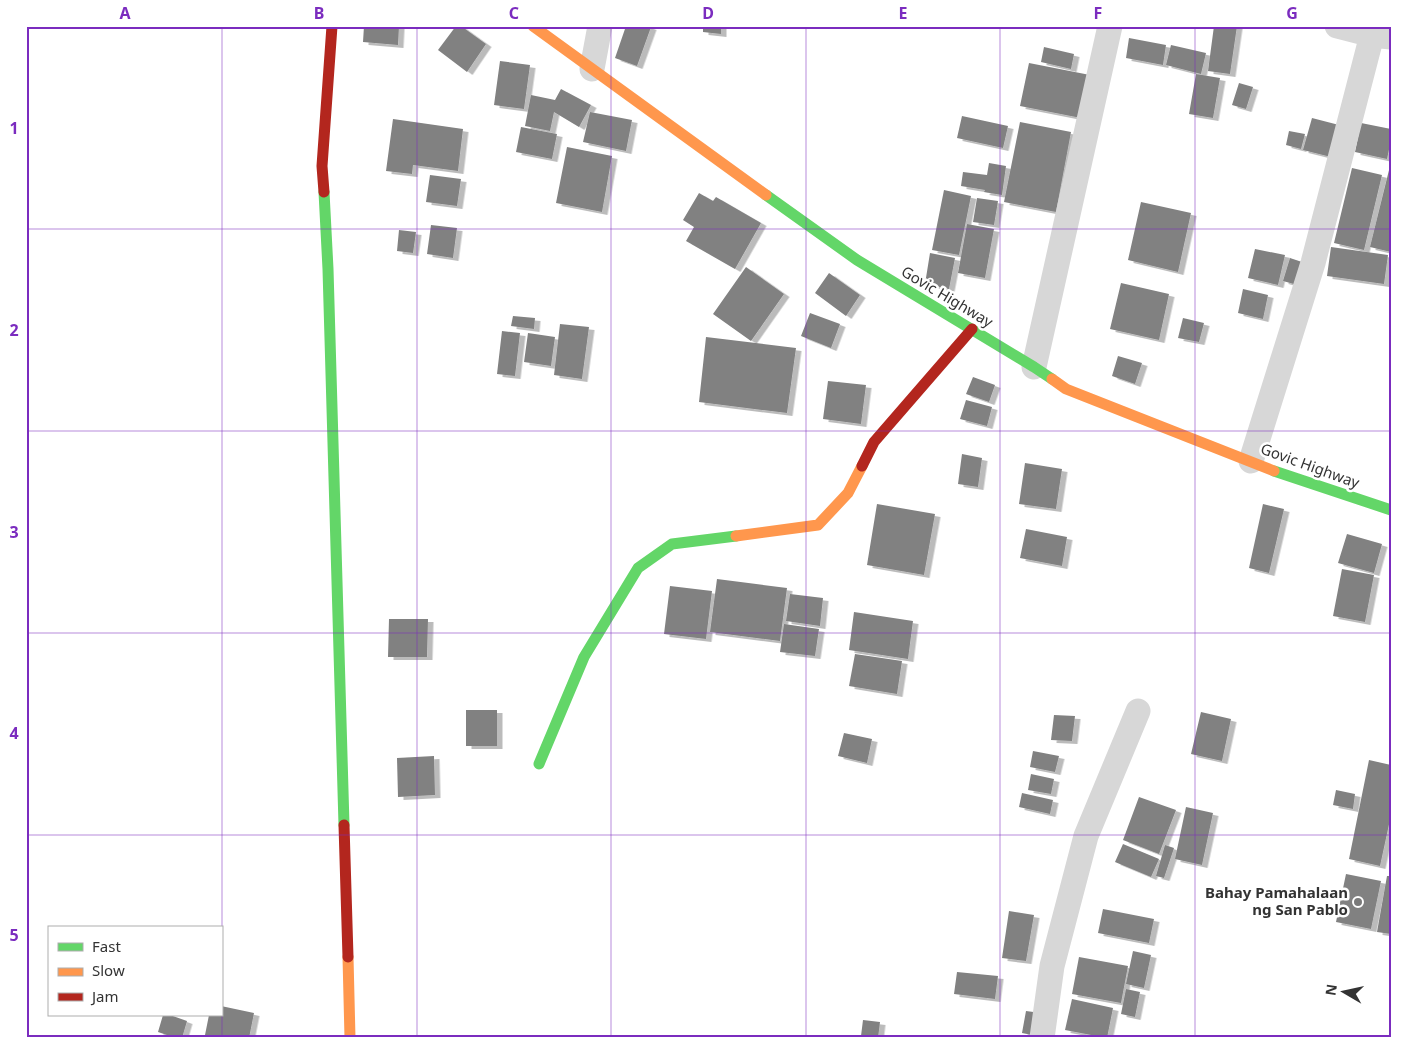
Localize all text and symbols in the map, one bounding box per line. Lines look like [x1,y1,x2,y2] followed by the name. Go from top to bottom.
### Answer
[119,2,131,24] text: A
[314,2,324,24] text: B
[509,2,519,24] text: C
[702,2,714,24] text: D
[899,2,908,24] text: E
[1094,2,1102,24] text: F
[1286,2,1298,24] text: G
[9,117,19,139] text: 1
[898,261,997,332] street label: Govic Highway
[9,319,19,341] text: 2
[1258,438,1363,492] street label: Govic Highway
[9,521,19,543] text: 3
[9,722,19,744] text: 4
[1205,882,1348,919] place label: Bahay Pamahalaan ng San Pablo
[1352,896,1364,908] marker: Bahay Pamahalaan ng San Pablo
[9,924,19,946] text: 5
[48,926,222,1016] legend
[92,936,121,956] text: Fast
[92,960,125,980] text: Slow
[1320,966,1370,1016] north arrow
[1320,983,1341,997] text: N
[90,986,119,1006] text: Jam

